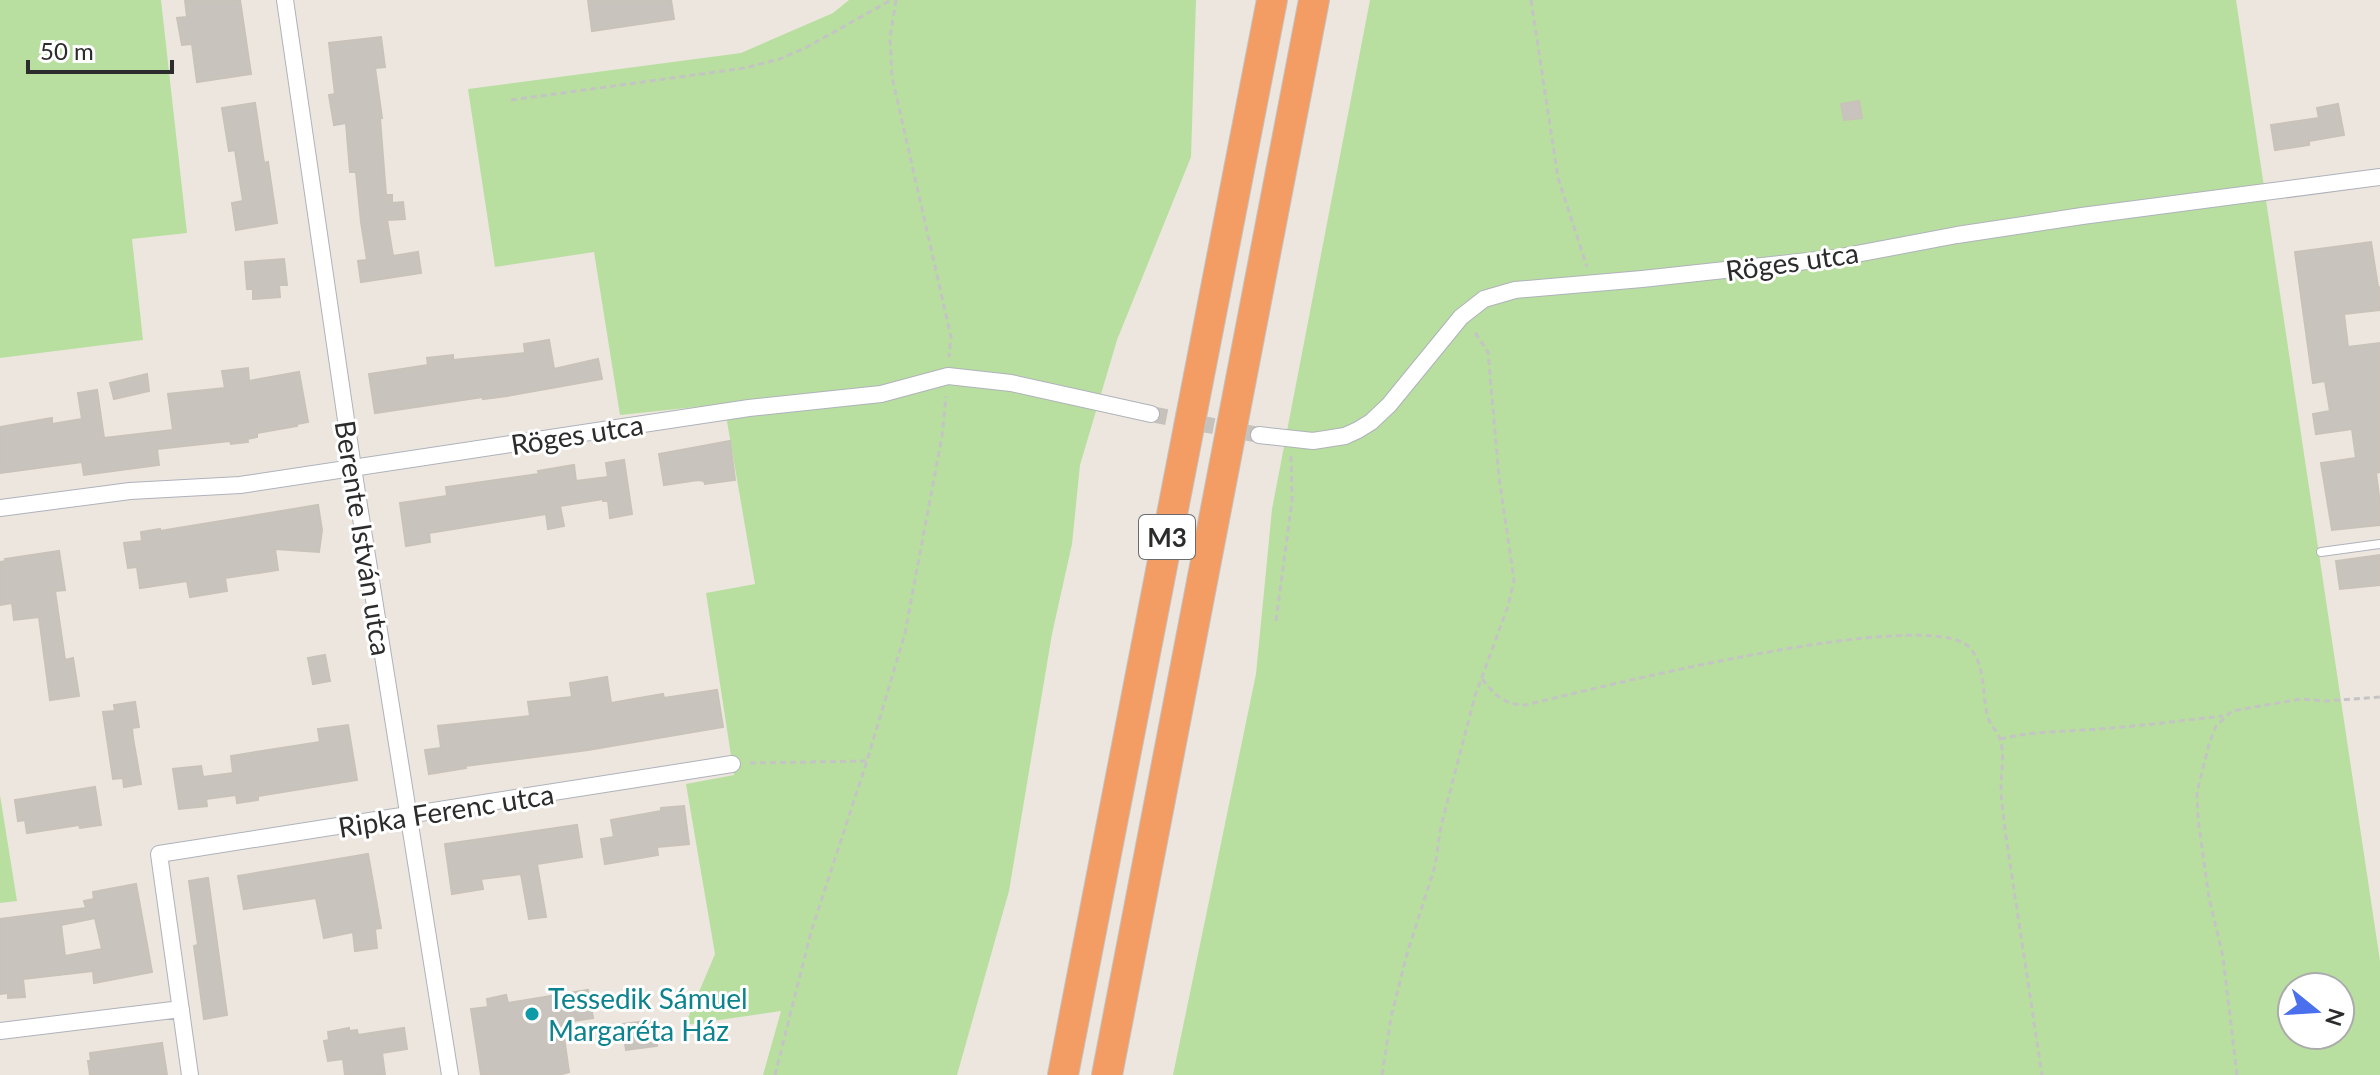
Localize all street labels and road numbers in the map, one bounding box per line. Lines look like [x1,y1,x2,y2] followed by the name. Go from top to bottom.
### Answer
[1723,235,1861,287] street label: Röges utca
[508,407,646,461] street label: Röges utca
[329,418,399,658] street label: Berente István utca
[1139,515,1195,559] road number: M3
[336,776,556,844] street label: Ripka Ferenc utca

